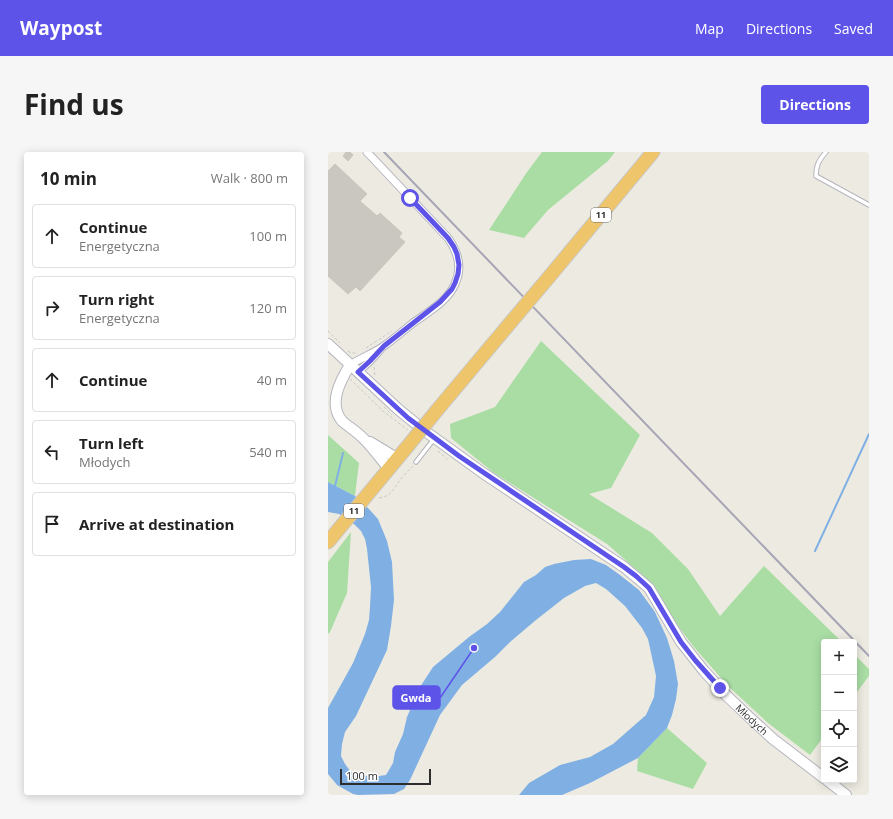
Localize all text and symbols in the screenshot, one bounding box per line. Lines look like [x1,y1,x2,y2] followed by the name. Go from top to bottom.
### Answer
[20,15,102,41] text: Waypost
[695,19,724,38] text: Map
[746,19,812,38] text: Directions
[834,19,873,38] text: Saved
[24,85,124,123] text: Find us
[761,85,869,124] button: Directions
[40,167,97,190] text: 10 min
[211,169,288,187] text: Walk · 800 m
[401,189,419,207] route start
[591,208,611,222] road number: 11
[79,217,147,237] text: Continue
[41,225,63,247] icon: ahead
[249,227,287,245] text: 100 m
[79,237,160,255] text: Energetyczna
[79,289,154,309] text: Turn right
[41,297,63,319] icon: right
[249,299,287,317] text: 120 m
[79,309,160,327] text: Energetyczna
[41,369,63,391] icon: ahead
[79,370,147,390] text: Continue
[257,371,287,389] text: 40 m
[79,433,144,453] text: Turn left
[41,441,63,463] icon: left
[249,443,287,461] text: 540 m
[79,453,130,471] text: Młodych
[344,504,364,518] road number: 11
[41,513,63,535] icon: arrive
[79,514,234,534] text: Arrive at destination
[821,639,857,783] map controls
[821,639,857,675] button: +
[821,675,857,711] button: −
[711,679,729,697] route end
[393,686,440,709] callout: Gwda
[401,690,432,705] text: Gwda
[733,701,771,738] street label: Młodych
[821,711,857,747] button: locate
[821,747,857,783] button: layers
[340,767,431,786] scale bar
[346,768,378,783] text: 100 m

